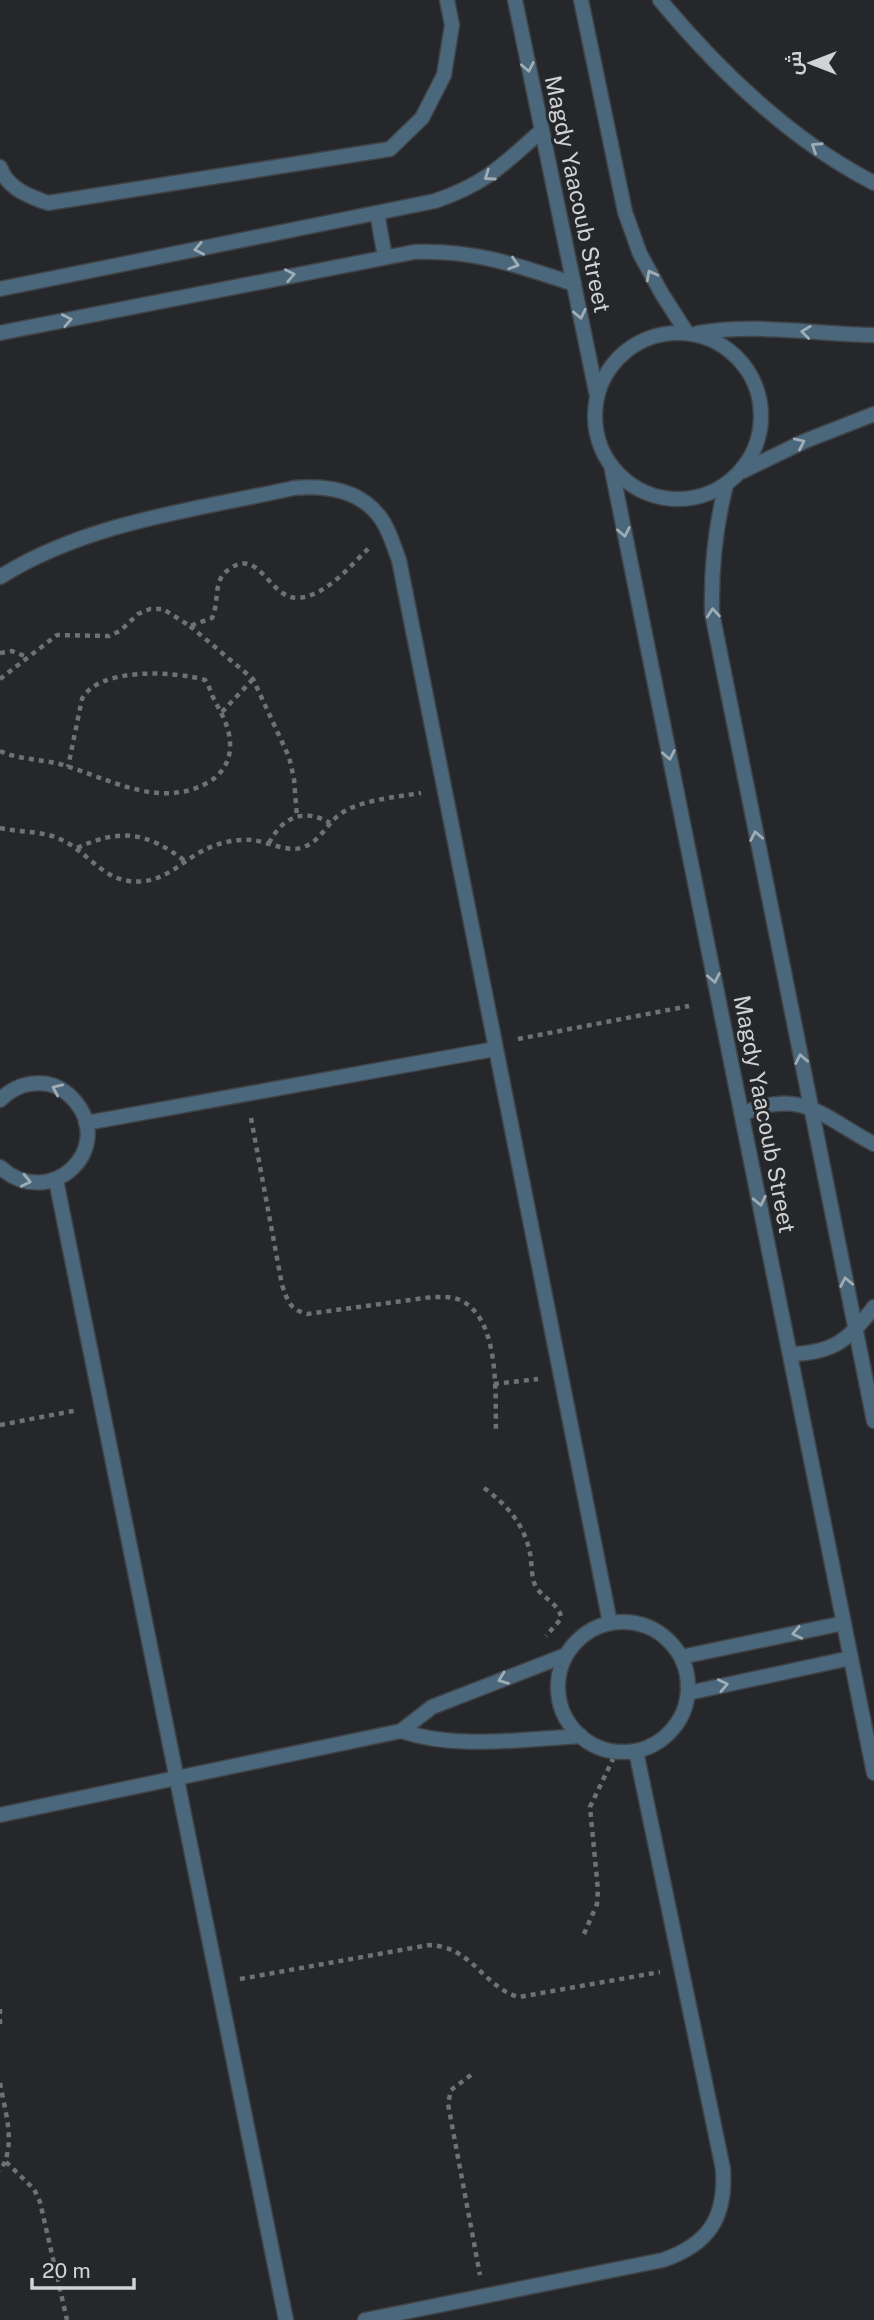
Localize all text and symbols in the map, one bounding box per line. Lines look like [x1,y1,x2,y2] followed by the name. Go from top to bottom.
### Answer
[776,28,846,98] north arrow
[783,51,806,75] text: ش
[519,61,534,73] one-way arrow
[540,73,616,315] street label: Magdy Yaacoub Street
[811,142,824,155] one-way arrow
[484,168,497,180] one-way arrow
[193,240,205,255] one-way arrow
[508,256,520,271] one-way arrow
[284,269,296,284] one-way arrow
[646,270,660,282] one-way arrow
[571,308,586,320] one-way arrow
[61,313,73,328] one-way arrow
[800,324,812,339] one-way arrow
[793,437,806,451] one-way arrow
[616,526,631,538] one-way arrow
[706,607,721,618] one-way arrow
[661,749,676,761] one-way arrow
[749,830,764,842] one-way arrow
[706,972,721,984] one-way arrow
[729,993,801,1235] street label: Magdy Yaacoub Street
[794,1053,809,1065] one-way arrow
[52,1083,64,1097] one-way arrow
[20,1172,32,1187] one-way arrow
[751,1195,766,1207] one-way arrow
[839,1276,854,1288] one-way arrow
[791,1625,803,1640] one-way arrow
[497,1671,509,1685] one-way arrow
[717,1679,729,1694] one-way arrow
[32,2246,133,2290] scale bar
[42,2258,91,2283] text: 20 m

